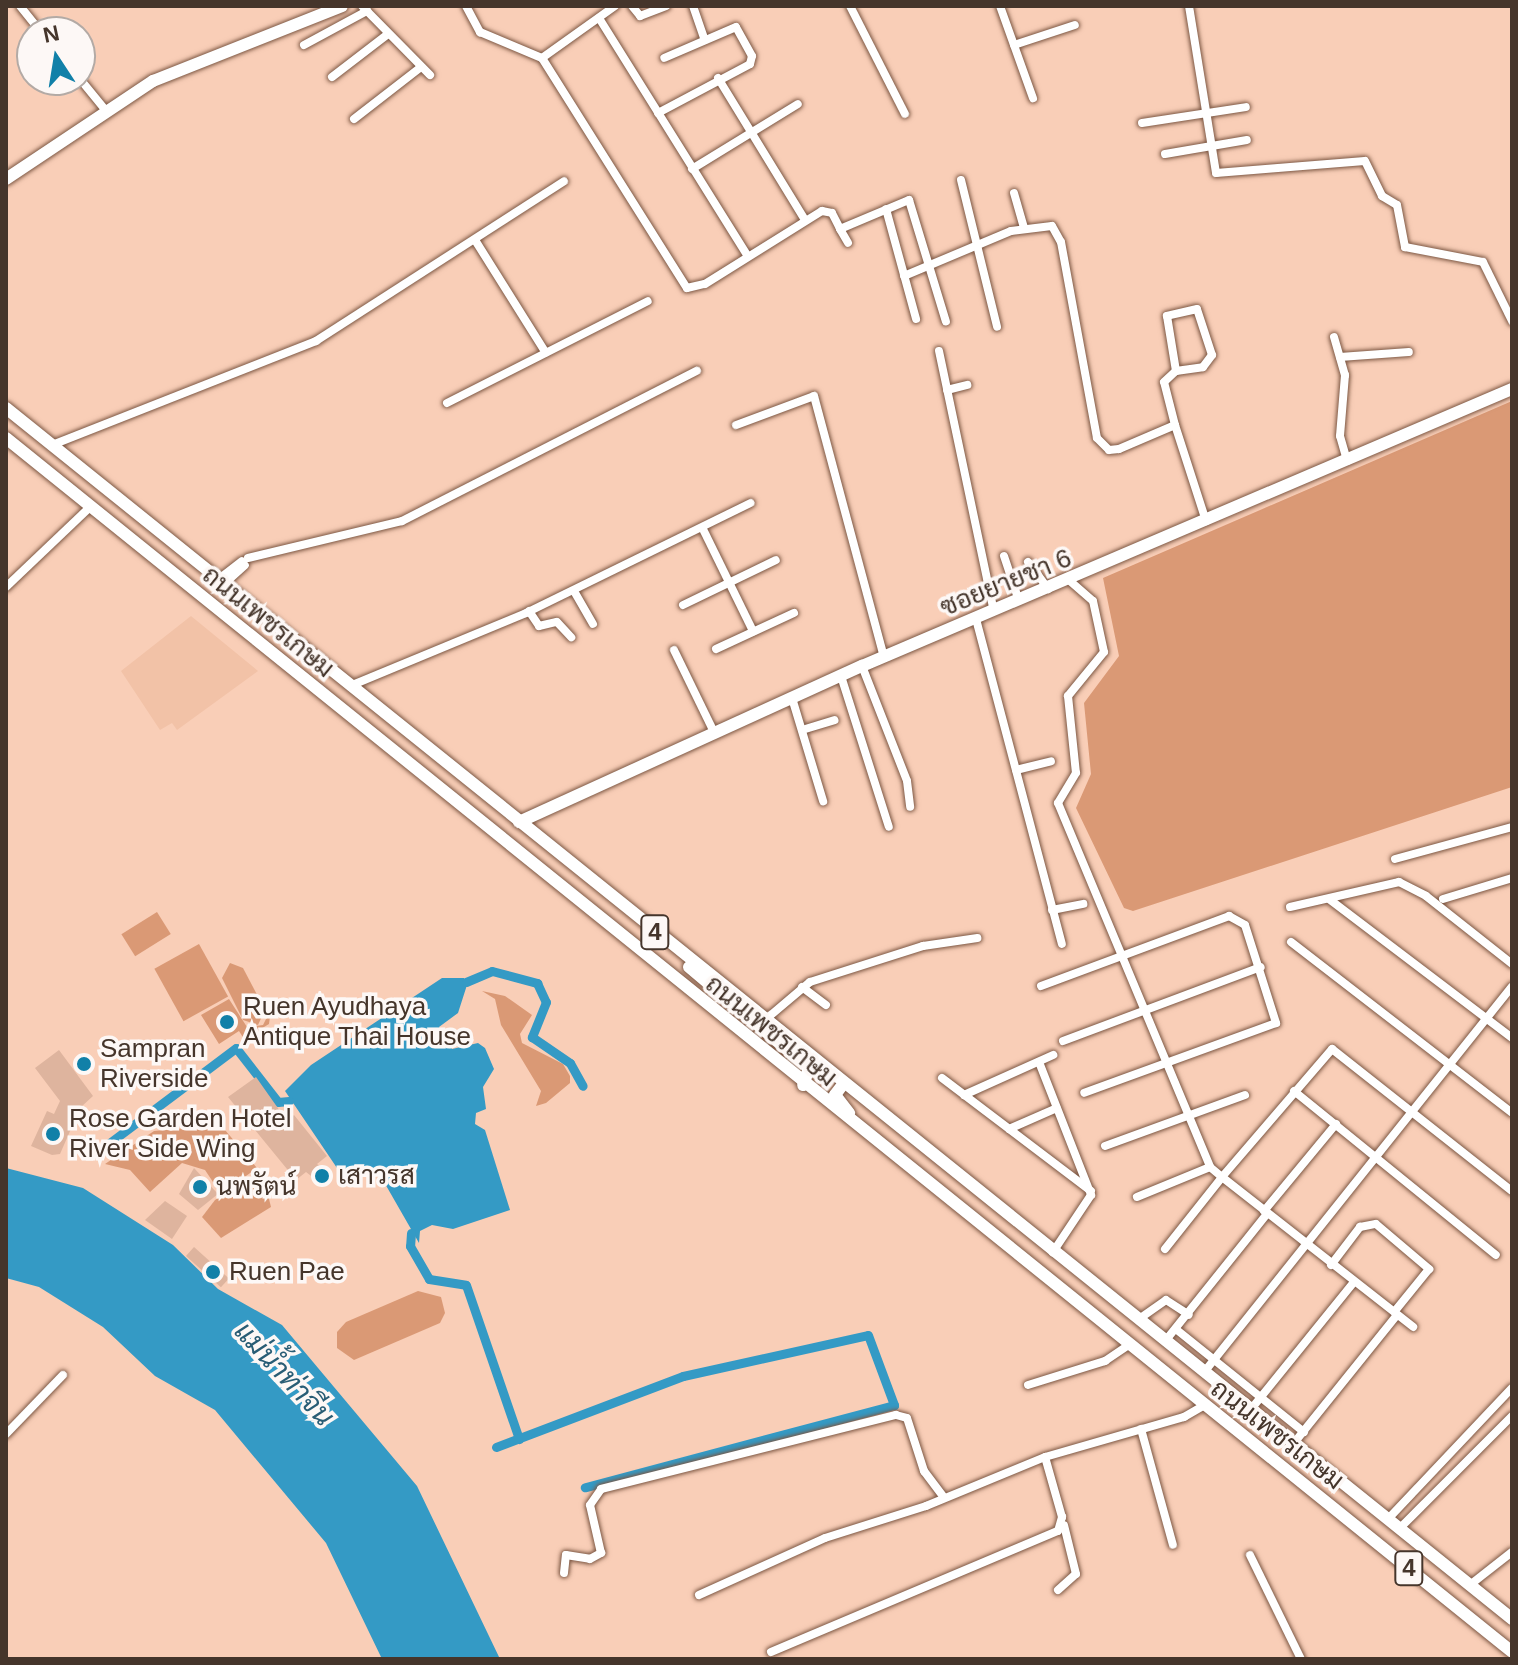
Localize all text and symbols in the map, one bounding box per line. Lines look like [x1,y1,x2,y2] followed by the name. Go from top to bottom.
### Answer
[16,16,96,96] north arrow
[41,20,62,48] text: N
[936,543,1076,623] street label: ซอยยายชา 6
[196,560,340,684] street label: ถนนเพชรเกษม
[639,912,671,952] road number: 4
[699,969,843,1093] street label: ถนนเพชรเกษม
[243,991,471,1052] place label: Ruen Ayudhaya Antique Thai House
[218,1013,236,1031] marker: Ruen Ayudhaya Antique Thai House
[100,1033,208,1094] place label: Sampran Riverside
[75,1055,93,1073] marker: Sampran Riverside
[69,1103,292,1164] place label: Rose Garden Hotel River Side Wing
[44,1125,62,1143] marker: Rose Garden Hotel River Side Wing
[338,1160,415,1192] place label: เสาวรส
[313,1167,331,1185] marker: เสาวรส
[216,1171,296,1203] place label: นพรัตน์
[191,1178,209,1196] marker: นพรัตน์
[229,1256,345,1288] place label: Ruen Pae
[204,1263,222,1281] marker: Ruen Pae
[227,1315,341,1433] water label: แม่น้ำท่าจีน
[1204,1373,1350,1497] street label: ถนนเพชรเกษม
[1393,1548,1425,1588] road number: 4

